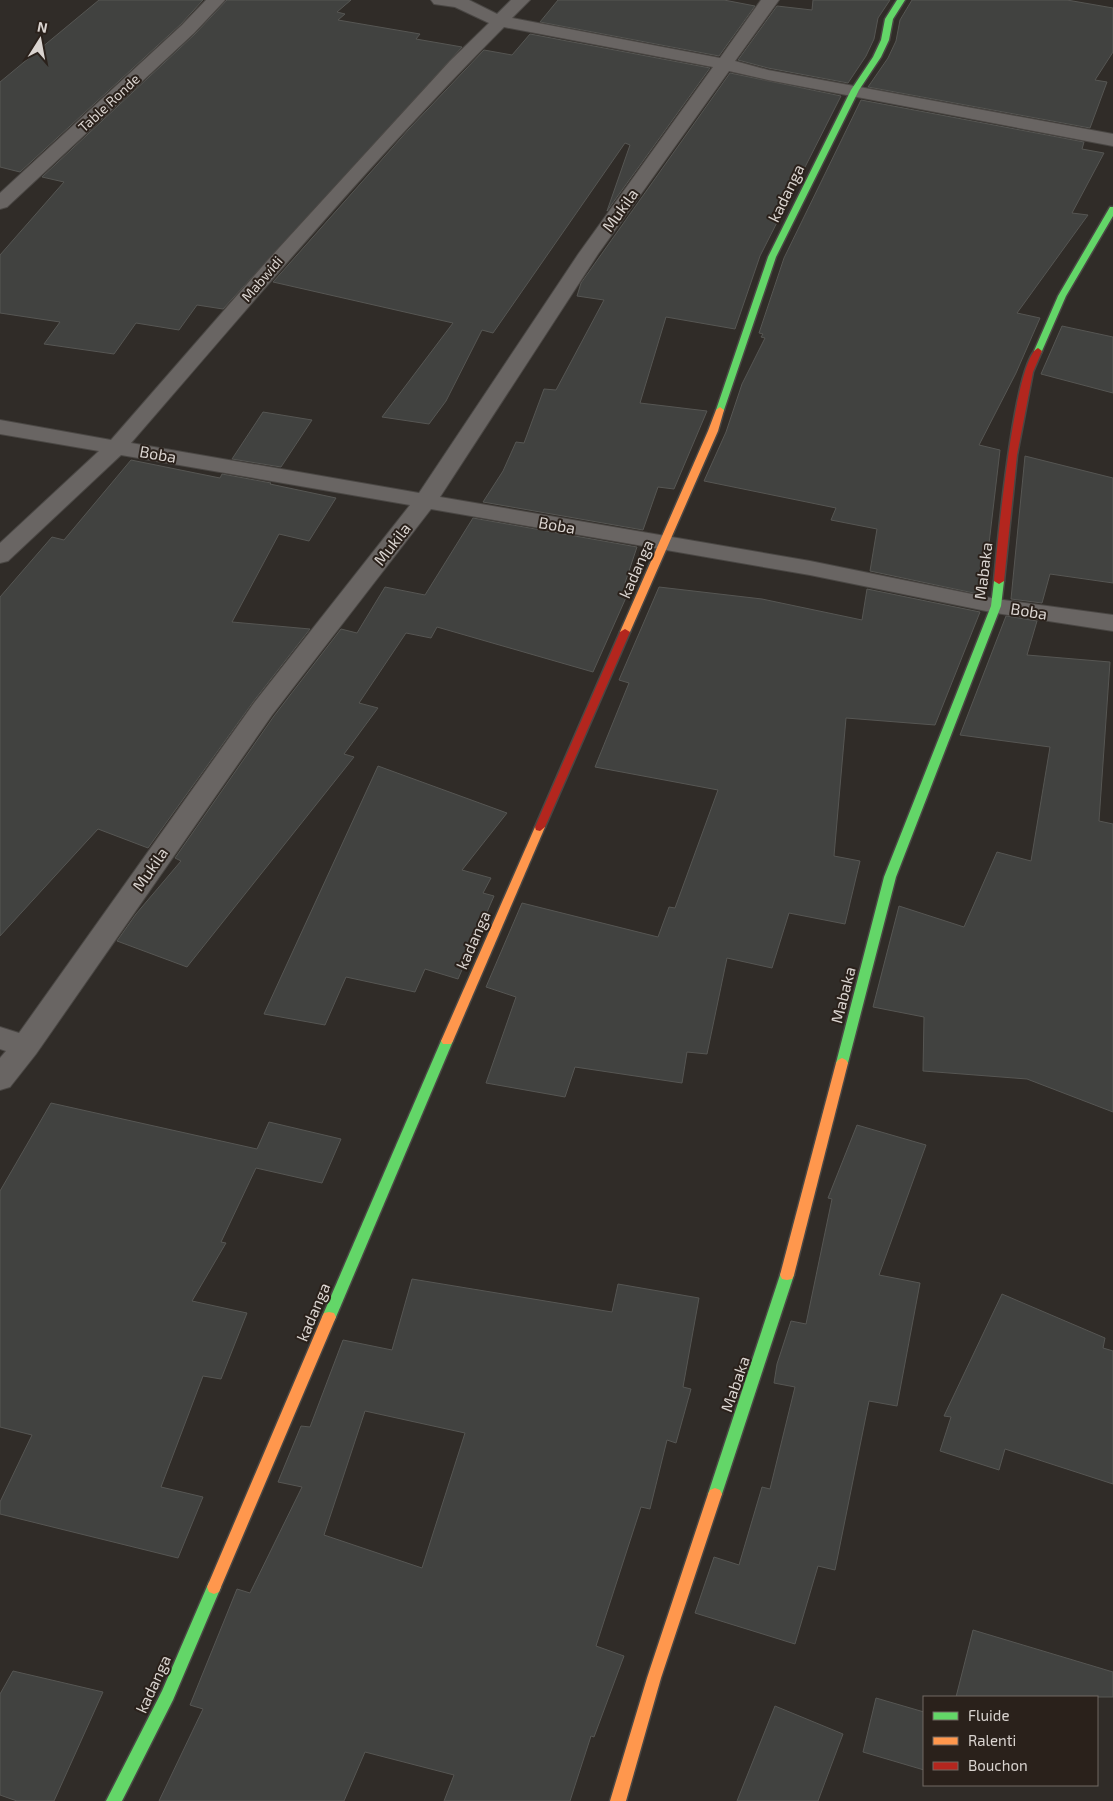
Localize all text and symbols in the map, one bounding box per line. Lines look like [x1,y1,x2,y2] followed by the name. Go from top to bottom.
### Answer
[15,15,65,65] north arrow
[36,17,49,36] text: N
[75,70,143,135] street label: Table Ronde
[763,161,808,225] street label: kadanga
[598,184,642,235] street label: Mukila
[237,253,286,305] street label: Mabwidi
[138,441,178,466] street label: Boba
[537,512,577,537] street label: Boba
[369,519,414,569] street label: Mukila
[614,537,657,601] street label: kadanga
[970,541,995,601] street label: Mabaka
[1009,598,1049,623] street label: Boba
[128,843,171,894] street label: Mukila
[451,908,494,972] street label: kadanga
[826,965,859,1025] street label: Mabaka
[292,1280,333,1344] street label: kadanga
[716,1353,753,1414] street label: Mabaka
[131,1652,174,1716] street label: kadanga
[923,1696,1098,1786] legend
[968,1706,1009,1724] text: Fluide
[968,1731,1016,1749] text: Ralenti
[968,1756,1028,1774] text: Bouchon

